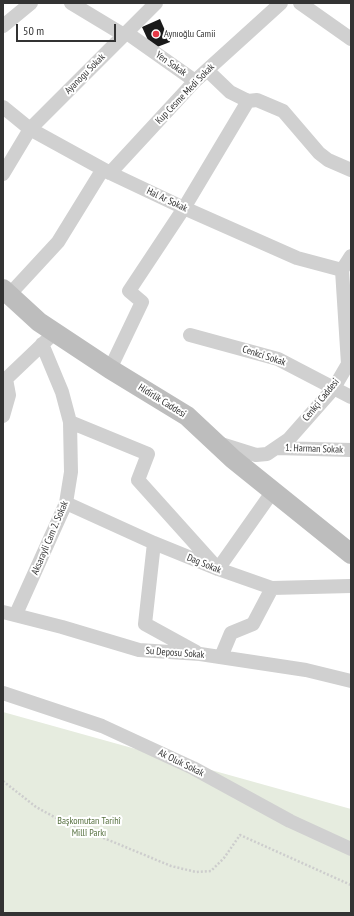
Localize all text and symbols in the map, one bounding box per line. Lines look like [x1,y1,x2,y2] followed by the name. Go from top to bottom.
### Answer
[18,16,118,42] scale bar
[23,23,44,38] text: 50 m
[164,28,215,40] place label: Aynıoğlu Camii
[151,29,161,39] marker: Aynıoğlu Camii
[153,49,189,79] street label: Yen Sokak
[62,51,108,97] street label: Ayanogu Sokak
[153,61,217,127] street label: Kup Cesme Medi Sokak
[145,185,189,215] street label: Hal Ar Sokak
[241,343,287,369] street label: Cenkci Sokak
[300,376,342,424] street label: Cenkçi Caddesi
[136,382,188,420] street label: Hidirlik Caddesi
[285,442,343,456] street label: 1. Harman Sokak
[29,499,71,577] street label: Aksarayli Cam 2. Sokak
[185,552,223,576] street label: Dag Sokak
[145,645,205,661] street label: Su Deposu Sokak
[156,747,206,779] street label: Ak Oluk Sokak
[57,815,121,838] park label: Başkomutan Tarihî Millî Parkı

